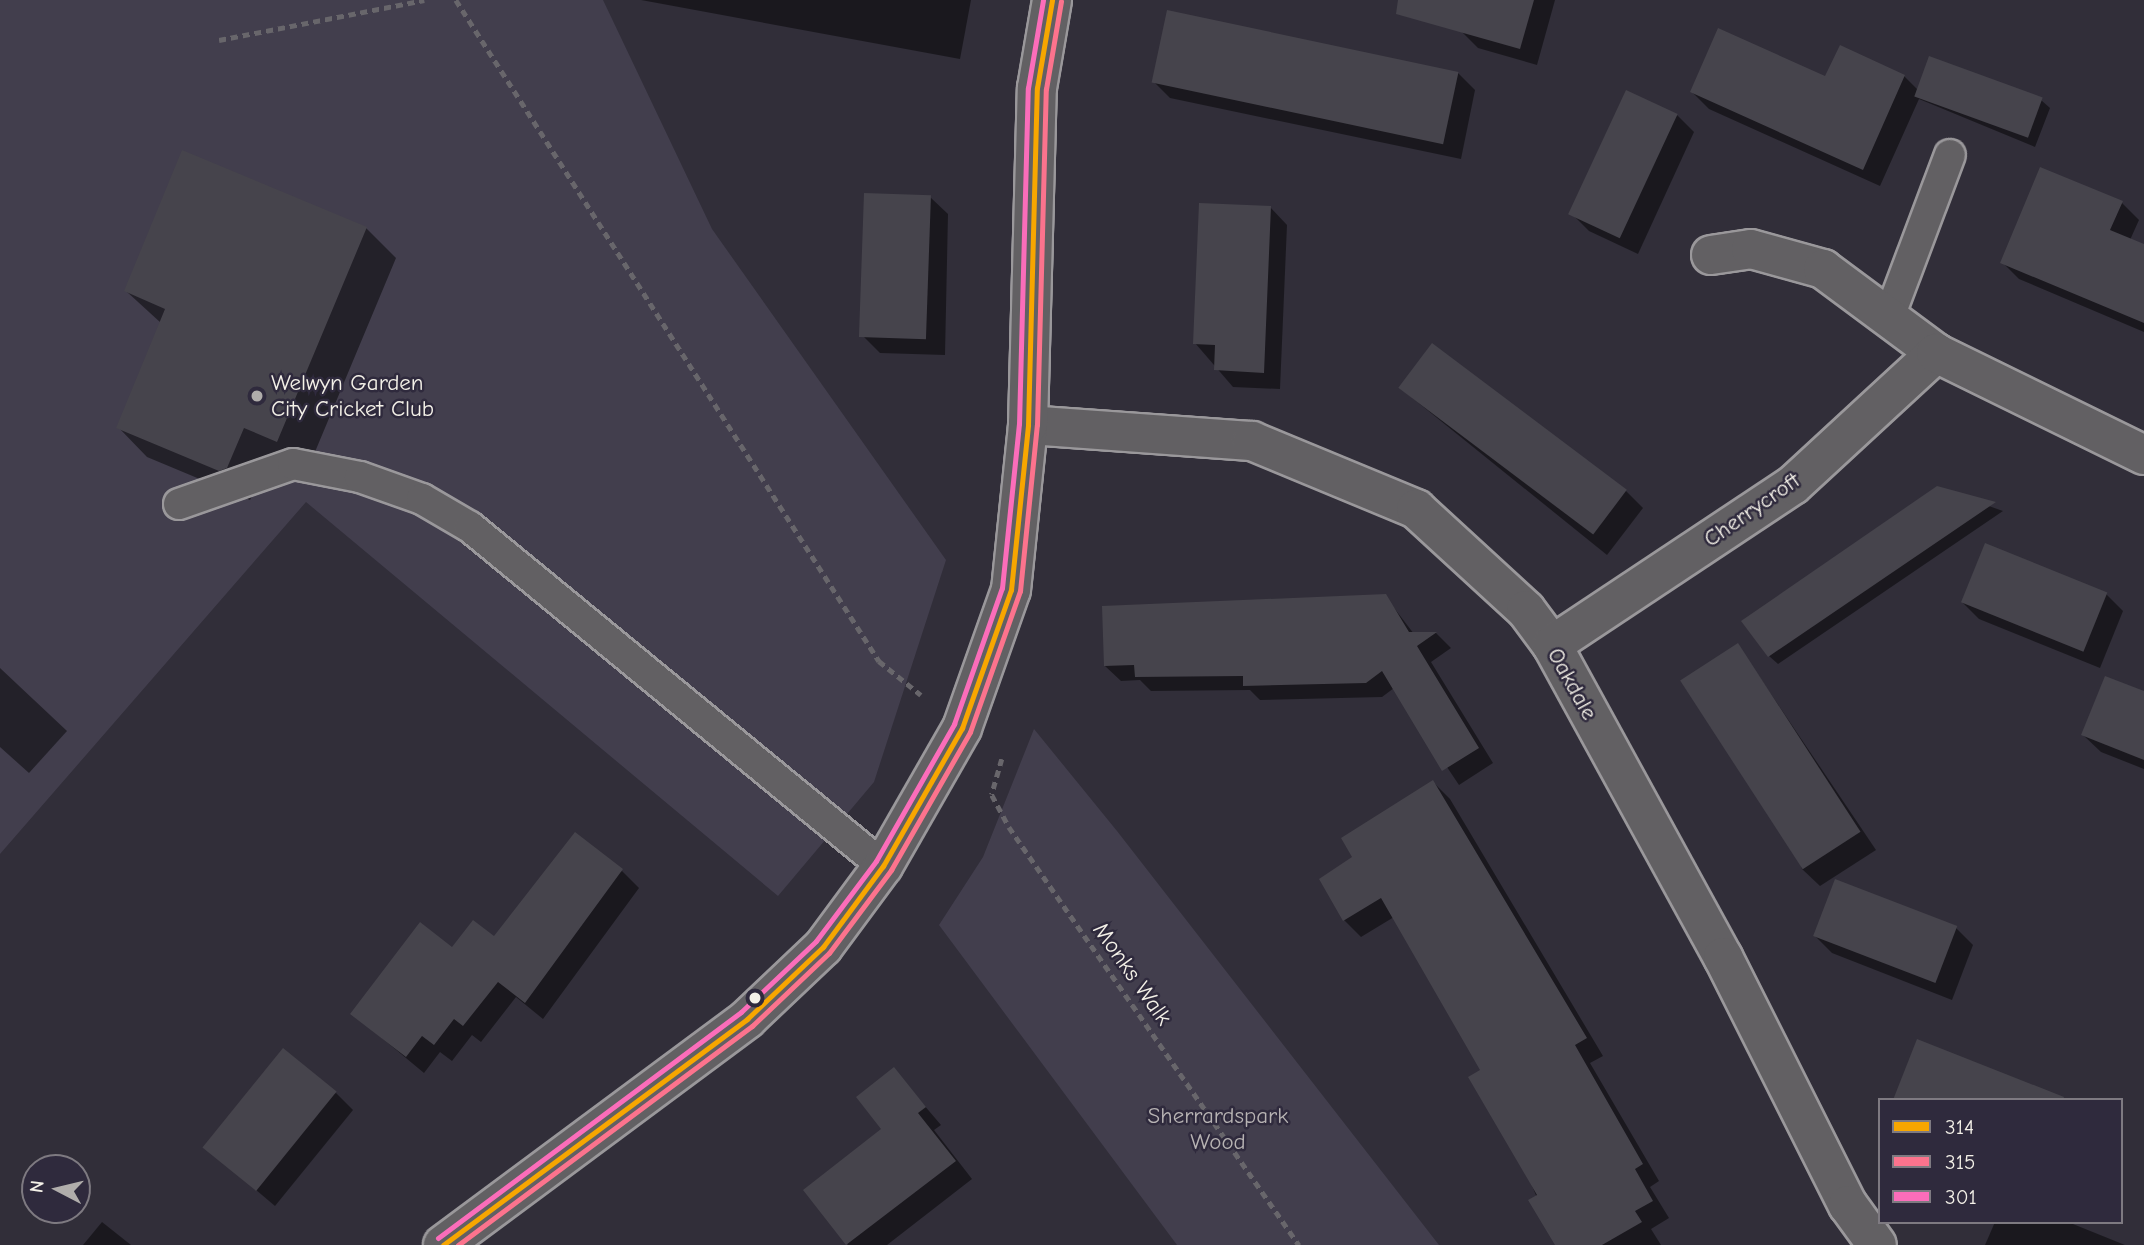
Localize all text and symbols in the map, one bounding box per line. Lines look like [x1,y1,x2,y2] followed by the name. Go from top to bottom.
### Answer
[271,369,434,423] place label: Welwyn Garden City Cricket Club
[249,388,265,404] marker: Welwyn Garden City Cricket Club
[1699,467,1805,553] street label: Cherrycroft
[1541,643,1603,725] street label: Oakdale
[1087,917,1177,1031] street label: Monks Walk
[748,991,762,1005] unlabelled marker
[1878,1098,2123,1224] legend
[1148,1102,1288,1156] park label: Sherrardspark Wood
[1945,1115,1974,1139] text: 314
[1945,1150,1975,1174] text: 315
[21,1154,91,1224] north arrow
[25,1179,49,1194] text: N
[1945,1185,1977,1209] text: 301

